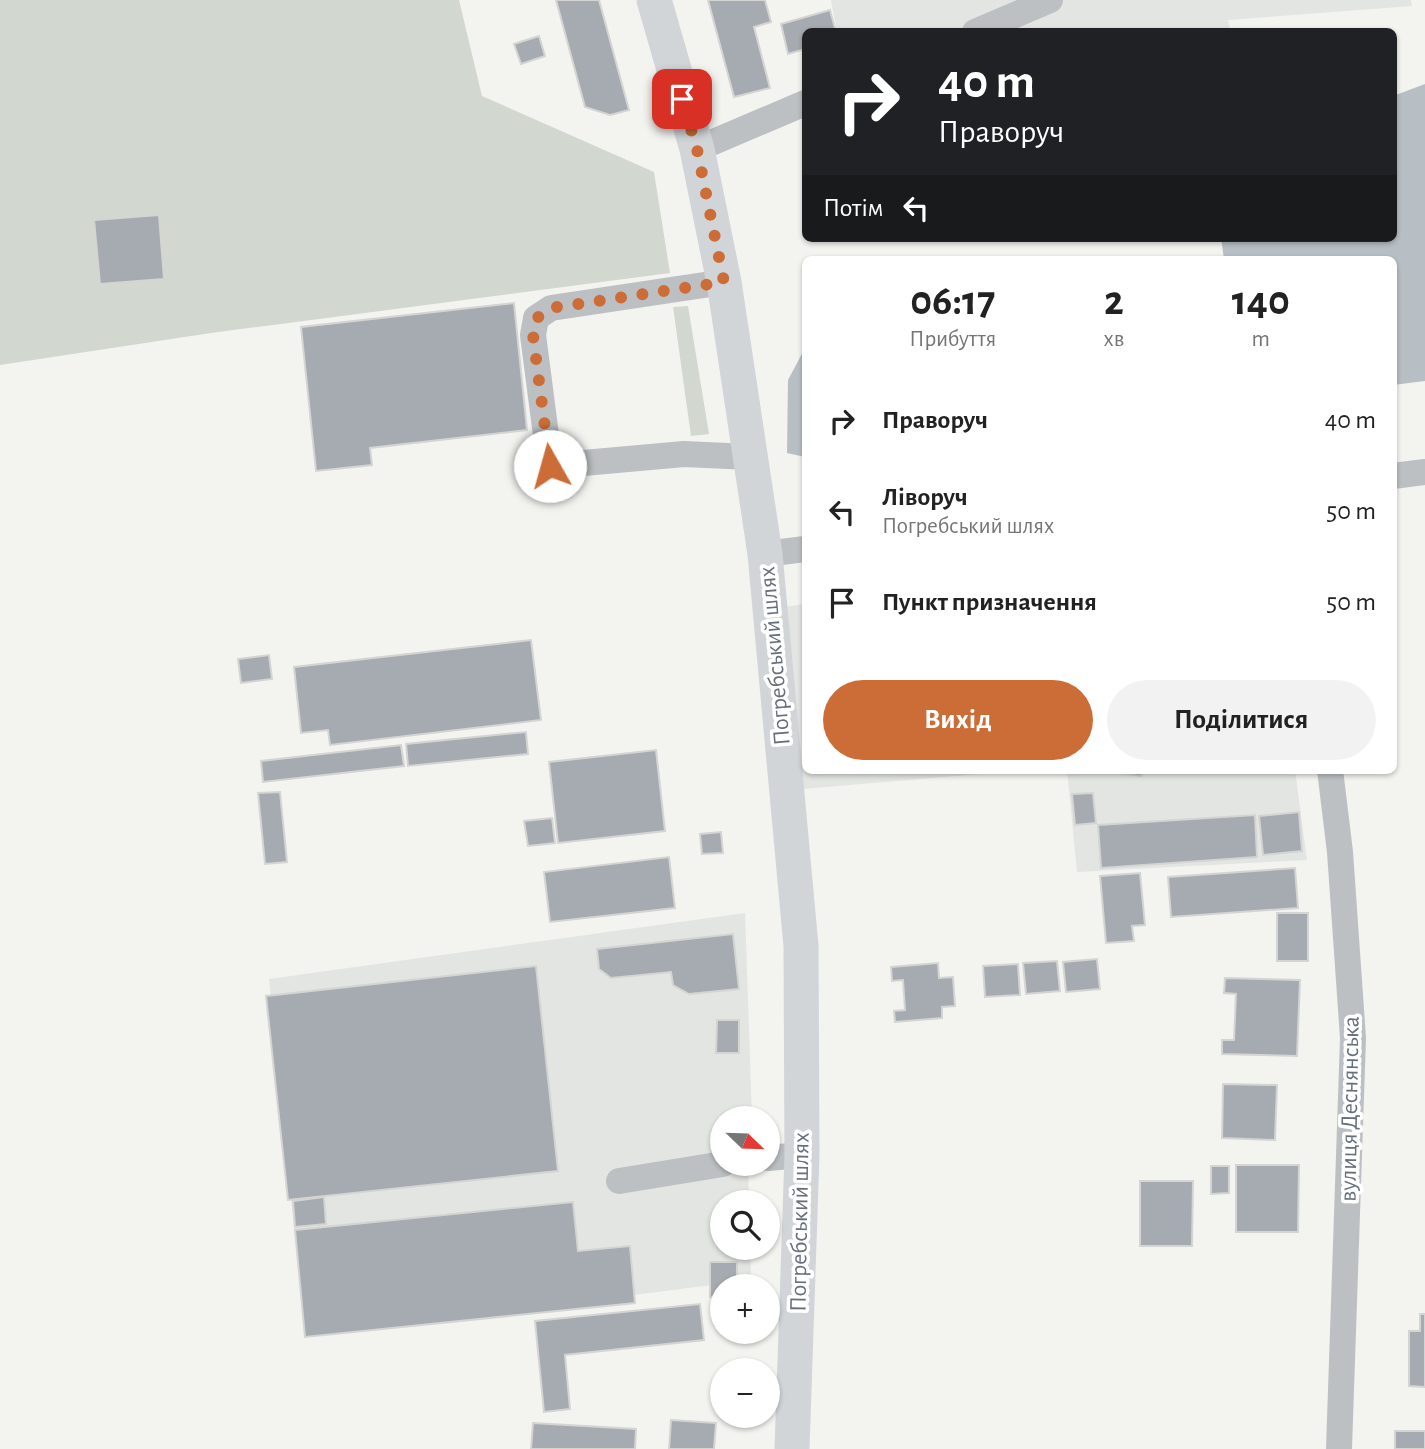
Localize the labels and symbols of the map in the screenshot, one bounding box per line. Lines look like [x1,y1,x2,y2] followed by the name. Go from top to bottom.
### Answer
[652,69,712,129] pin
[513,429,587,503] position arrow
[755,565,795,746] street label: Погребський шлях
[1336,1016,1364,1202] street label: вулиця Деснянська
[710,1106,780,1176] north arrow
[786,1132,814,1312] street label: Погребський шлях

